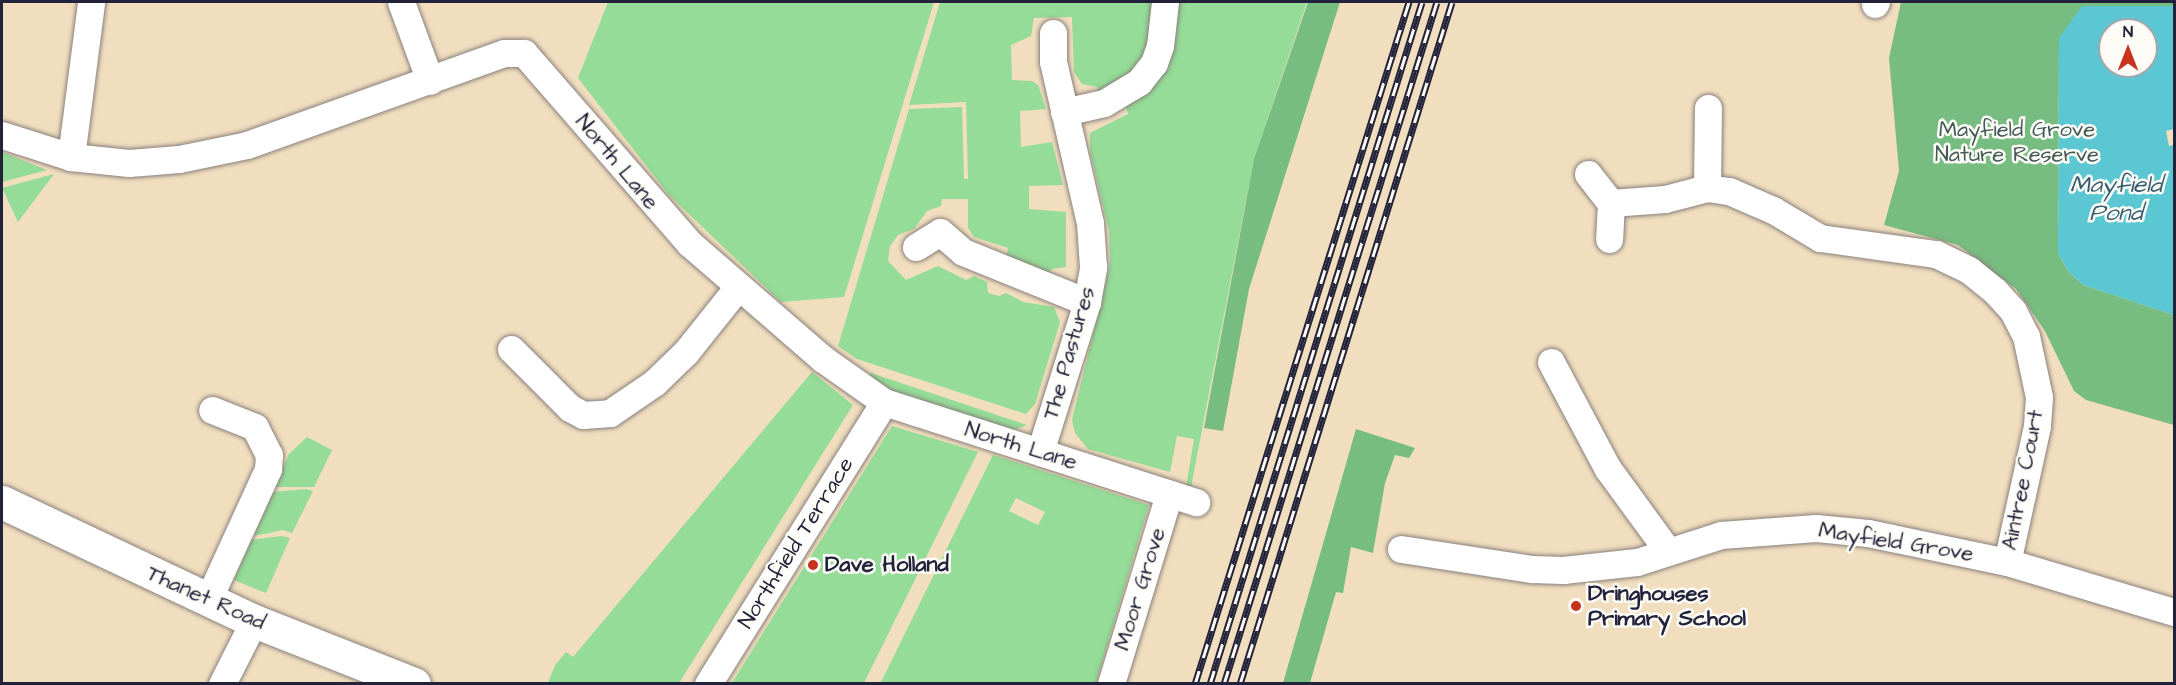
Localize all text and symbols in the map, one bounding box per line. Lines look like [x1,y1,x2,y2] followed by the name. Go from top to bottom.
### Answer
[2098,18,2158,78] north arrow
[2123,21,2133,43] text: N
[570,109,664,215] street label: North Lane
[1935,116,2099,168] park label: Mayfield Grove Nature Reserve
[2070,172,2162,228] water label: Mayfield Pond
[1037,284,1101,422] street label: The Pastures
[1996,408,2050,552] street label: Aintree Court
[962,416,1080,476] street label: North Lane
[733,453,859,633] street label: Northfield Terrace
[1817,517,1975,567] street label: Mayfield Grove
[1109,524,1171,654] street label: Moor Grove
[825,552,949,578] place label: Dave Holland
[806,558,820,572] marker: Dave Holland
[143,560,269,636] street label: Thanet Road
[1588,580,1746,632] place label: Dringhouses Primary School
[1569,599,1583,613] marker: Dringhouses Primary School

